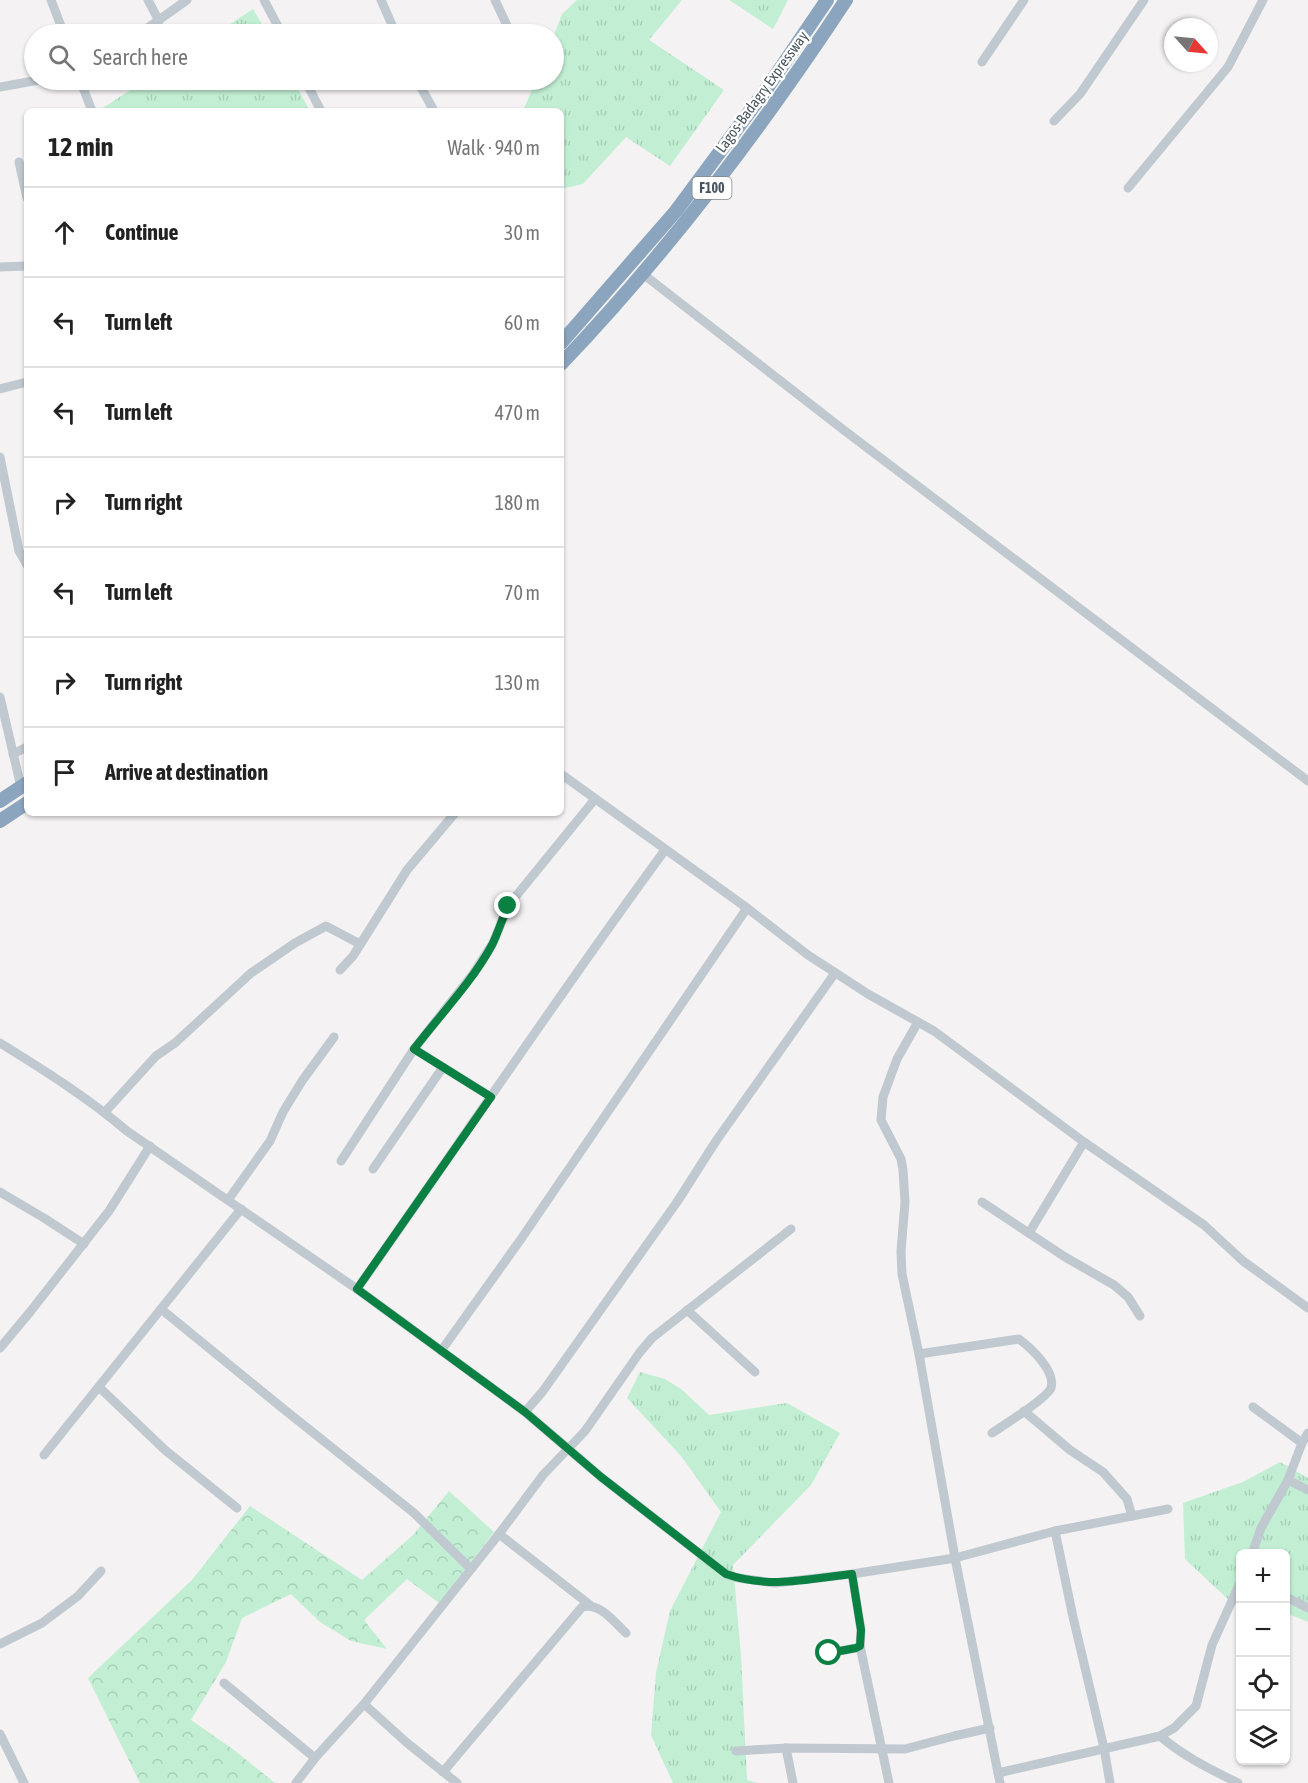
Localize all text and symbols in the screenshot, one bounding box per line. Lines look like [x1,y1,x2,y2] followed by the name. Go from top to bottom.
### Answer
[1164,18,1218,72] north arrow
[24,24,564,90] search box
[712,28,811,156] street label: Lagos-Badagry Expressway
[45,41,78,74] icon: search
[93,44,188,70] text: Search here
[48,132,113,162] text: 12 min
[448,136,540,159] text: Walk · 940 m
[692,177,732,199] road number: F100
[48,216,81,249] icon: ahead
[105,219,179,245] text: Continue
[504,221,540,244] text: 30 m
[48,306,81,339] icon: left
[105,309,172,335] text: Turn left
[504,311,540,334] text: 60 m
[48,396,81,429] icon: left
[105,399,172,425] text: Turn left
[495,401,540,424] text: 470 m
[48,486,81,519] icon: right
[105,489,182,515] text: Turn right
[495,491,540,514] text: 180 m
[48,576,81,609] icon: left
[105,579,172,605] text: Turn left
[504,581,540,604] text: 70 m
[48,666,81,699] icon: right
[105,669,182,695] text: Turn right
[495,671,540,694] text: 130 m
[48,756,81,789] icon: arrive
[105,759,268,785] text: Arrive at destination
[494,892,520,918] route end
[1236,1549,1290,1765] map controls
[1236,1549,1290,1603] button: +
[1236,1603,1290,1657] button: −
[815,1639,841,1665] route start
[1236,1657,1290,1711] button: locate
[1236,1711,1290,1765] button: layers

